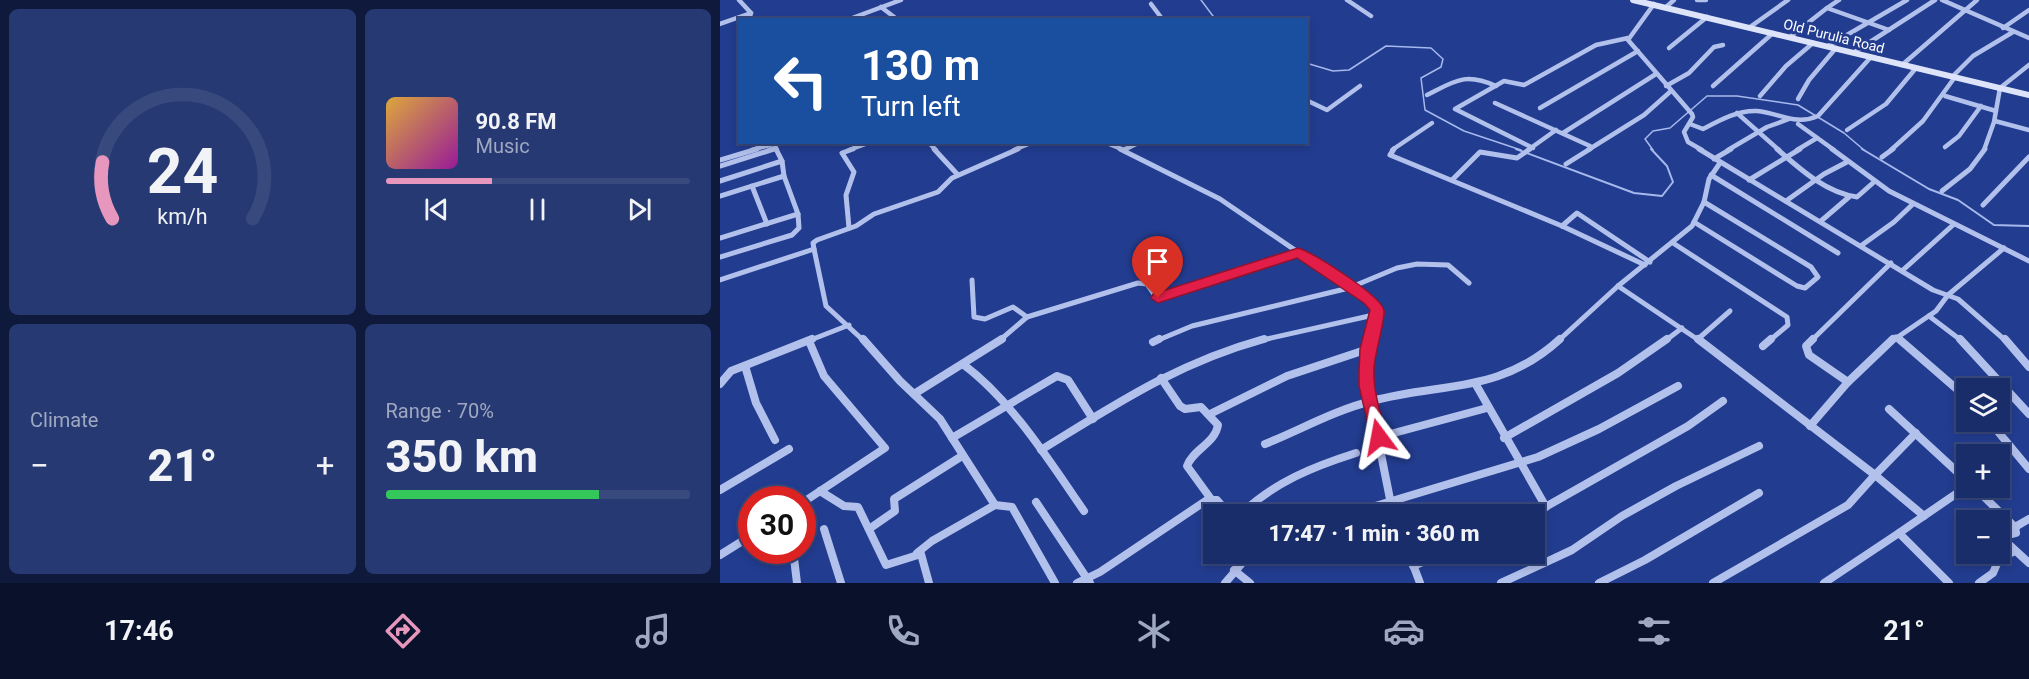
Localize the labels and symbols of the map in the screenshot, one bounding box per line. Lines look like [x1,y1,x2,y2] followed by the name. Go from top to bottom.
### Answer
[1782,16,1886,56] street label: Old Purulia Road
[1132,236,1183,298] pin
[1347,405,1411,469] position arrow
[738,486,816,564] speed limit sign: 30

